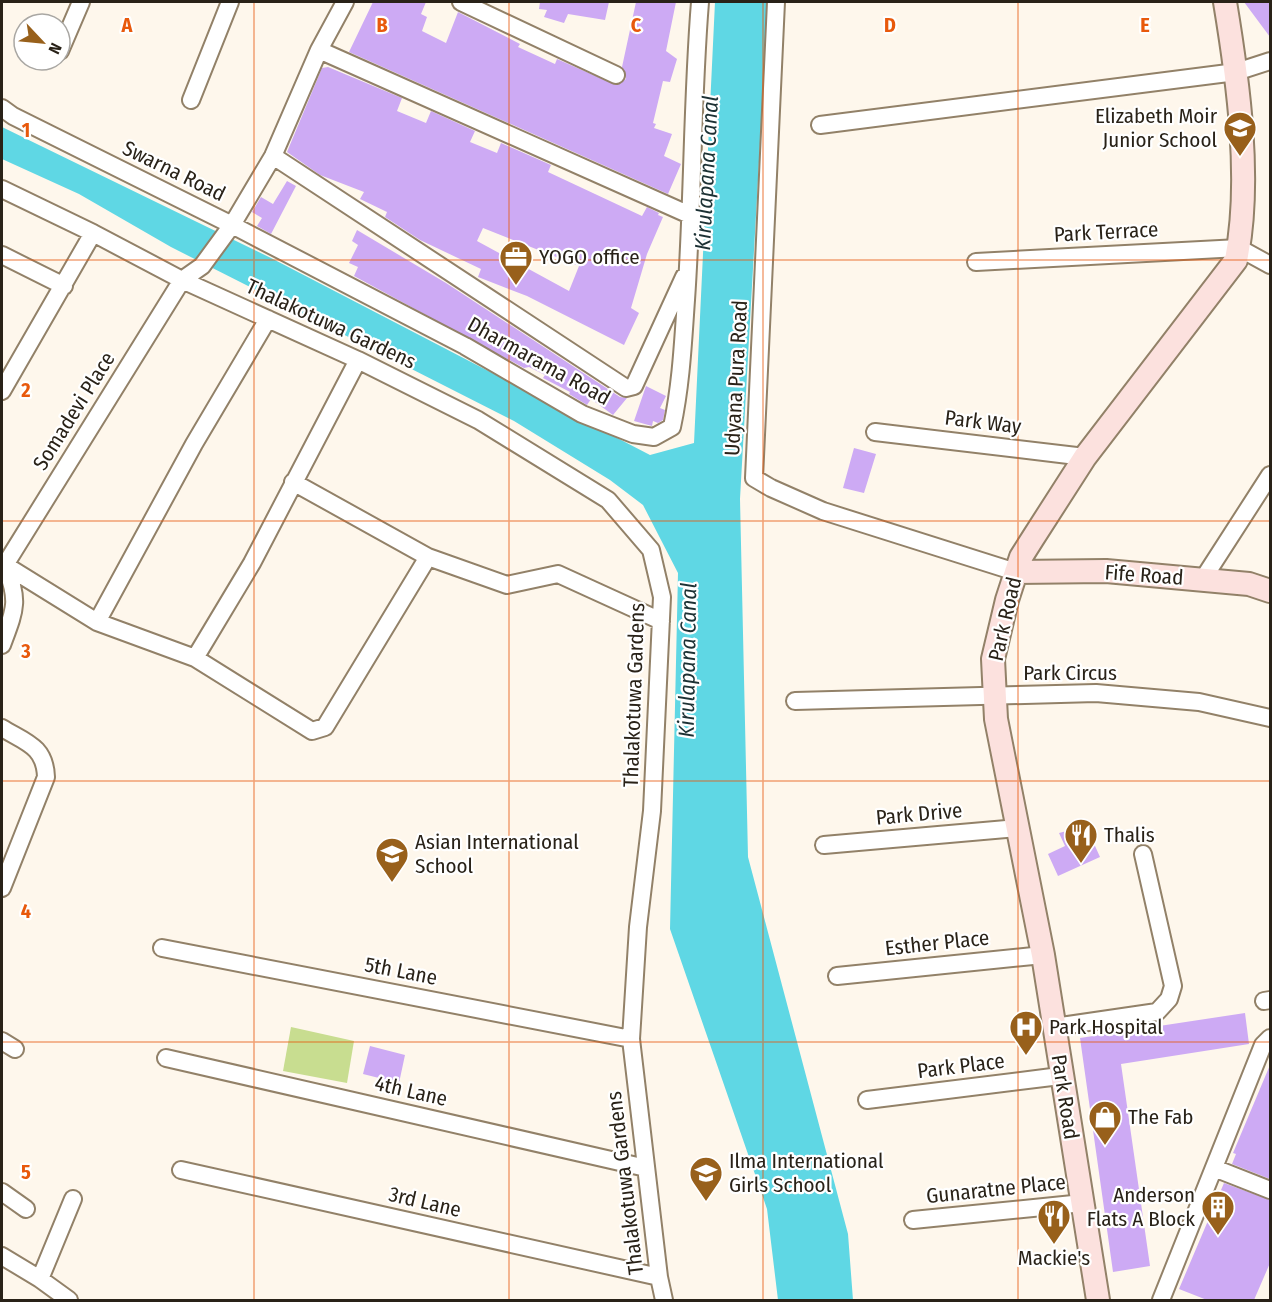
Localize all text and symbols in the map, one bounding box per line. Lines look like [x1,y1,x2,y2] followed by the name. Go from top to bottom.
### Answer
[12,12,72,72] north arrow
[121,13,134,37] text: A
[376,13,388,37] text: B
[631,13,642,37] text: C
[884,13,896,37] text: D
[1140,13,1150,37] text: E
[44,40,66,57] text: N
[689,95,724,251] water label: Kirulapana Canal
[1095,103,1218,153] place label: Elizabeth Moir Junior School
[1222,110,1258,157] school or university icon: Elizabeth Moir Junior School
[22,118,30,142] text: 1
[118,135,230,207] street label: Swarna Road
[1053,216,1159,248] street label: Park Terrace
[498,239,534,286] office icon: YOGO office
[539,244,640,270] place label: YOGO office
[242,273,420,375] street label: Thalakotuwa Gardens
[719,299,753,457] street label: Udyana Pura Road
[463,311,615,411] street label: Dharmarama Road
[27,347,121,475] street label: Somadevi Place
[20,378,31,402] text: 2
[943,404,1023,440] street label: Park Way
[1104,559,1184,591] street label: Fife Road
[983,574,1027,664] street label: Park Road
[673,582,702,738] water label: Kirulapana Canal
[618,602,650,788] street label: Thalakotuwa Gardens
[20,639,31,663] text: 3
[1023,660,1117,686] street label: Park Circus
[875,797,963,831] street label: Park Drive
[1063,817,1099,864] restaurant icon: Thalis
[1104,822,1155,848] place label: Thalis
[415,829,579,879] place label: Asian International School
[374,836,410,883] school or university icon: Asian International School
[21,899,31,923] text: 4
[884,925,990,961] street label: Esther Place
[363,951,439,991] street label: 5th Lane
[1008,1009,1044,1056] hospital icon: Park Hospital
[1049,1014,1163,1040] place label: Park Hospital
[916,1048,1006,1084] street label: Park Place
[1045,1053,1085,1141] street label: Park Road
[372,1070,450,1112] street label: 4th Lane
[601,1090,649,1276] street label: Thalakotuwa Gardens
[1087,1099,1123,1146] shop icon: The Fab
[1128,1104,1194,1130] place label: The Fab
[729,1148,884,1198] place label: Ilma International Girls School
[688,1155,724,1202] school or university icon: Ilma International Girls School
[21,1160,31,1184] text: 5
[925,1169,1067,1209] street label: Gunaratne Place
[386,1181,464,1223] street label: 3rd Lane
[1087,1182,1195,1232] place label: Anderson Flats A Block
[1200,1189,1236,1236] building icon: Anderson Flats A Block
[1036,1198,1072,1245] restaurant icon: Mackie's
[1018,1245,1090,1271] place label: Mackie's

